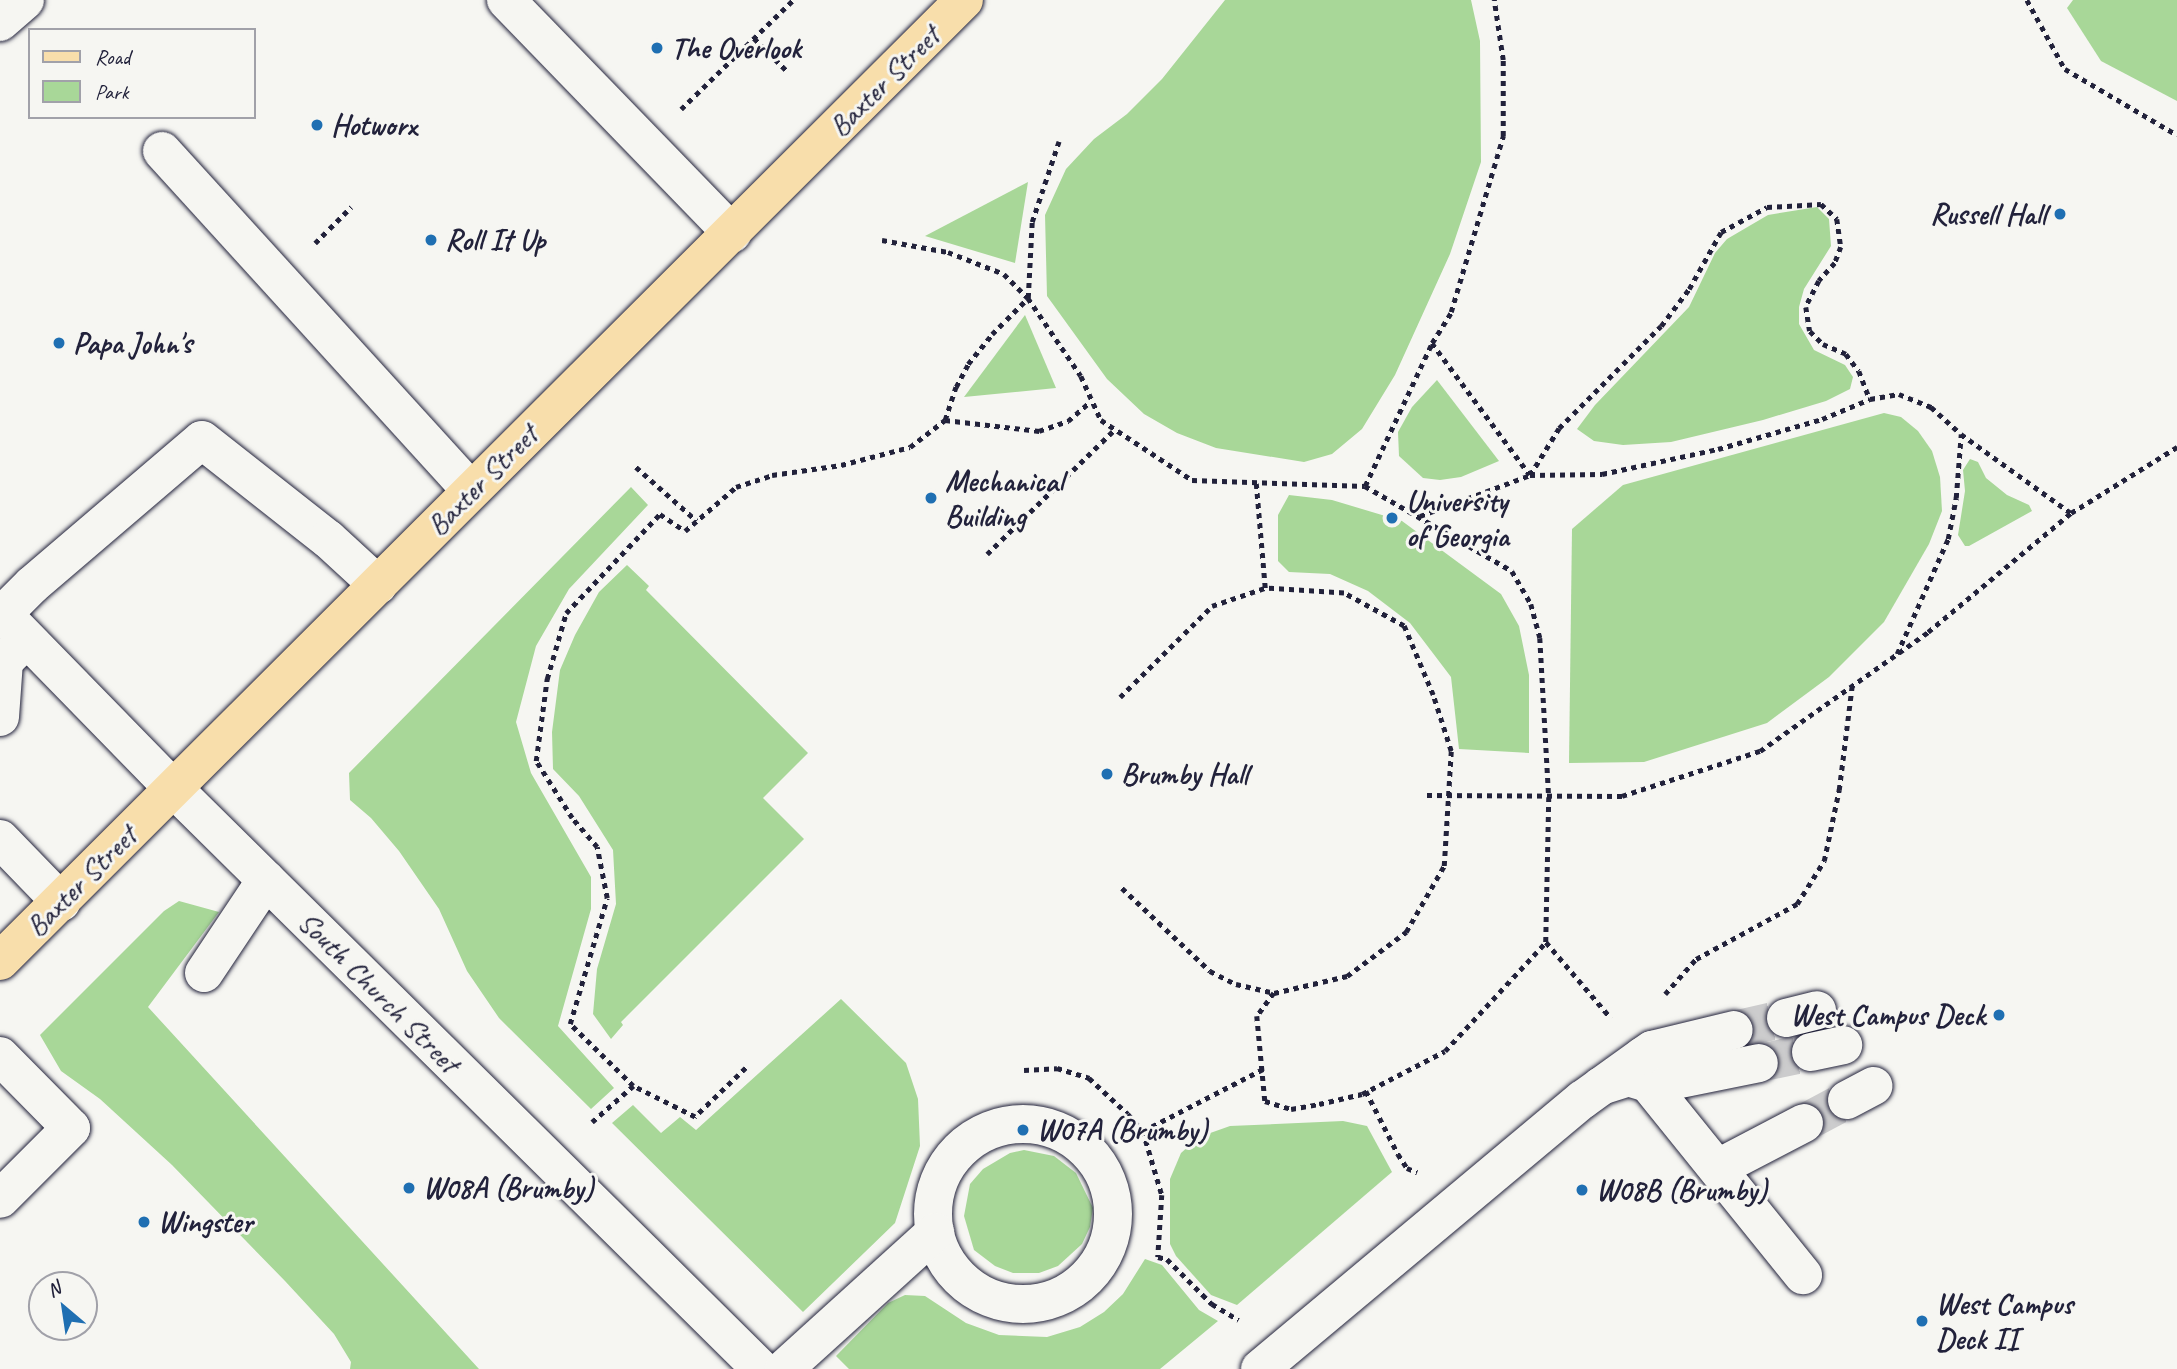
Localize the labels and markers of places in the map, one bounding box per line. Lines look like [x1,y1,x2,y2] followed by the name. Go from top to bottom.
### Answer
[671,30,802,66] place label: The Overlook
[649,40,665,56] marker: The Overlook
[331,107,416,143] place label: Hotworx
[309,117,325,133] marker: Hotworx
[1929,196,2046,232] place label: Russell Hall
[2052,206,2068,222] marker: Russell Hall
[445,222,546,258] place label: Roll It Up
[423,232,439,248] marker: Roll It Up
[73,325,192,361] place label: Papa John's
[51,335,67,351] marker: Papa John's
[945,463,1063,534] place label: Mechanical Building
[1406,483,1510,554] place label: University of Georgia
[923,490,939,506] marker: Mechanical Building
[1384,510,1400,526] marker: University of Georgia
[1121,756,1249,792] place label: Brumby Hall
[1099,766,1115,782] marker: Brumby Hall
[1790,997,1985,1033] place label: West Campus Deck
[1991,1007,2007,1023] marker: West Campus Deck
[1037,1112,1207,1148] place label: W07A (Brumby)
[1015,1122,1031,1138] marker: W07A (Brumby)
[423,1170,593,1206] place label: W08A (Brumby)
[1596,1172,1767,1208] place label: W08B (Brumby)
[401,1180,417,1196] marker: W08A (Brumby)
[1574,1182,1590,1198] marker: W08B (Brumby)
[158,1204,252,1240] place label: Wingster
[136,1214,152,1230] marker: Wingster
[1936,1286,2073,1356] place label: West Campus Deck II
[1914,1313,1930,1329] marker: West Campus Deck II

